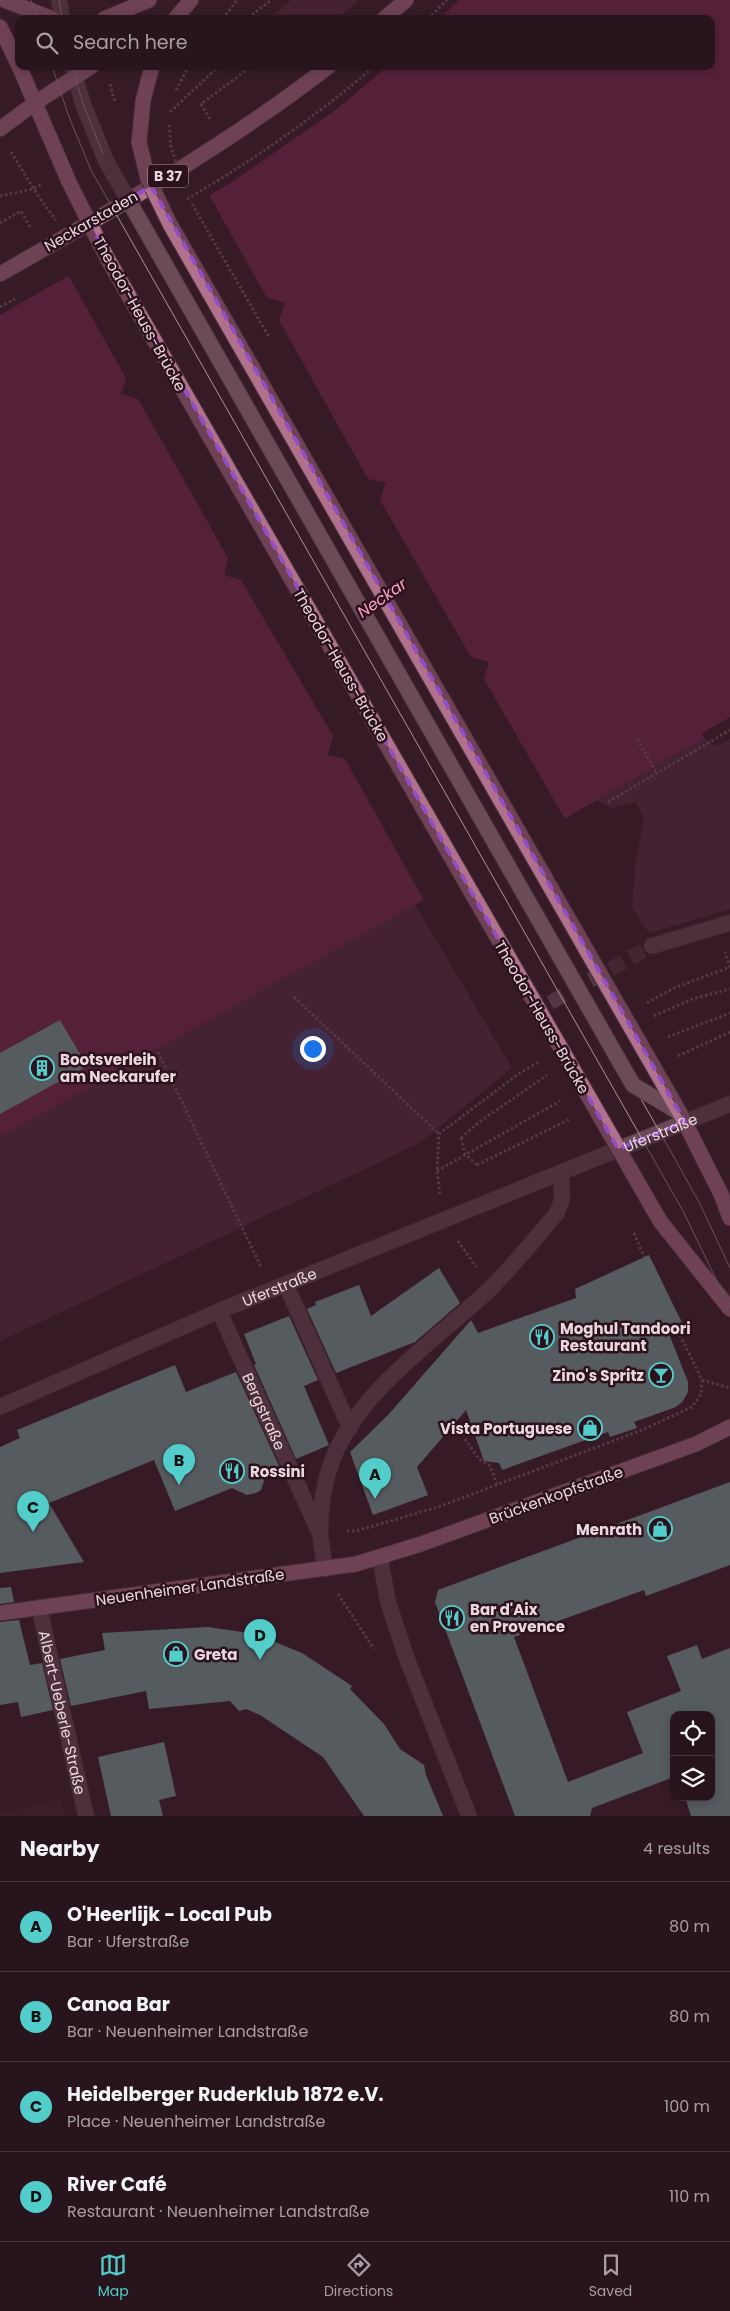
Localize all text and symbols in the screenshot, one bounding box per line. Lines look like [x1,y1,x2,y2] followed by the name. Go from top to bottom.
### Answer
[15,15,715,70] search box
[33,29,61,57] icon: search
[73,29,187,56] text: Search here
[148,165,188,188] road number: B 37
[40,186,142,256] street label: Neckarstaden
[89,233,191,395] street label: Theodor-Heuss-Brücke
[353,572,412,623] water label: Neckar
[288,584,394,746] street label: Theodor-Heuss-Brücke
[489,936,595,1098] street label: Theodor-Heuss-Brücke
[300,1036,326,1062] your location
[60,1049,176,1087] place label: Bootsverleih am Neckarufer
[29,1055,55,1081] building icon: Bootsverleih am Neckarufer
[620,1108,700,1157] street label: Uferstraße
[239,1262,320,1311] street label: Uferstraße
[560,1318,691,1356] place label: Moghul Tandoori Restaurant
[529,1324,555,1350] restaurant icon: Moghul Tandoori Restaurant
[648,1362,674,1388] bar icon: Zino's Spritz
[552,1365,644,1386] place label: Zino's Spritz
[238,1369,291,1453] street label: Bergstraße
[577,1415,603,1441] shop icon: Vista Portuguese
[440,1418,572,1439] place label: Vista Portuguese
[163,1444,195,1485] pin: B
[219,1458,245,1484] restaurant icon: Rossini
[359,1458,391,1499] pin: A
[250,1461,305,1482] place label: Rossini
[486,1461,626,1529] street label: Brückenkopfstraße
[17,1491,49,1532] pin: C
[647,1516,673,1542] shop icon: Menrath
[576,1519,642,1540] place label: Menrath
[94,1563,286,1611] street label: Neuenheimer Landstraße
[470,1599,565,1637] place label: Bar d'Aix en Provence
[439,1605,465,1631] restaurant icon: Bar d'Aix en Provence
[244,1619,276,1660] pin: D
[34,1628,91,1797] street label: Albert-Ueberle-Straße
[163,1641,189,1667] shop icon: Greta
[194,1644,237,1665] place label: Greta
[670,1711,715,1801] map controls
[670,1711,715,1756] button: locate
[670,1756,715,1801] button: layers
[20,1834,100,1863] text: Nearby
[643,1837,710,1860] text: 4 results
[67,1901,272,1928] text: O'Heerlijk - Local Pub
[30,1915,42,1938] text: A
[669,1915,710,1938] text: 80 m
[67,1930,189,1953] text: Bar · Uferstraße
[67,1991,170,2018] text: Canoa Bar
[31,2005,41,2028] text: B
[669,2005,710,2028] text: 80 m
[67,2020,308,2043] text: Bar · Neuenheimer Landstraße
[67,2081,384,2108] text: Heidelberger Ruderklub 1872 e.V.
[30,2095,42,2118] text: C
[664,2095,710,2118] text: 100 m
[67,2110,325,2133] text: Place · Neuenheimer Landstraße
[67,2171,167,2198] text: River Café
[30,2185,42,2208] text: D
[669,2185,710,2208] text: 110 m
[67,2200,370,2223] text: Restaurant · Neuenheimer Landstraße
[98,2251,129,2302] tab: Map
[324,2251,393,2302] tab: Directions
[589,2251,632,2302] tab: Saved

